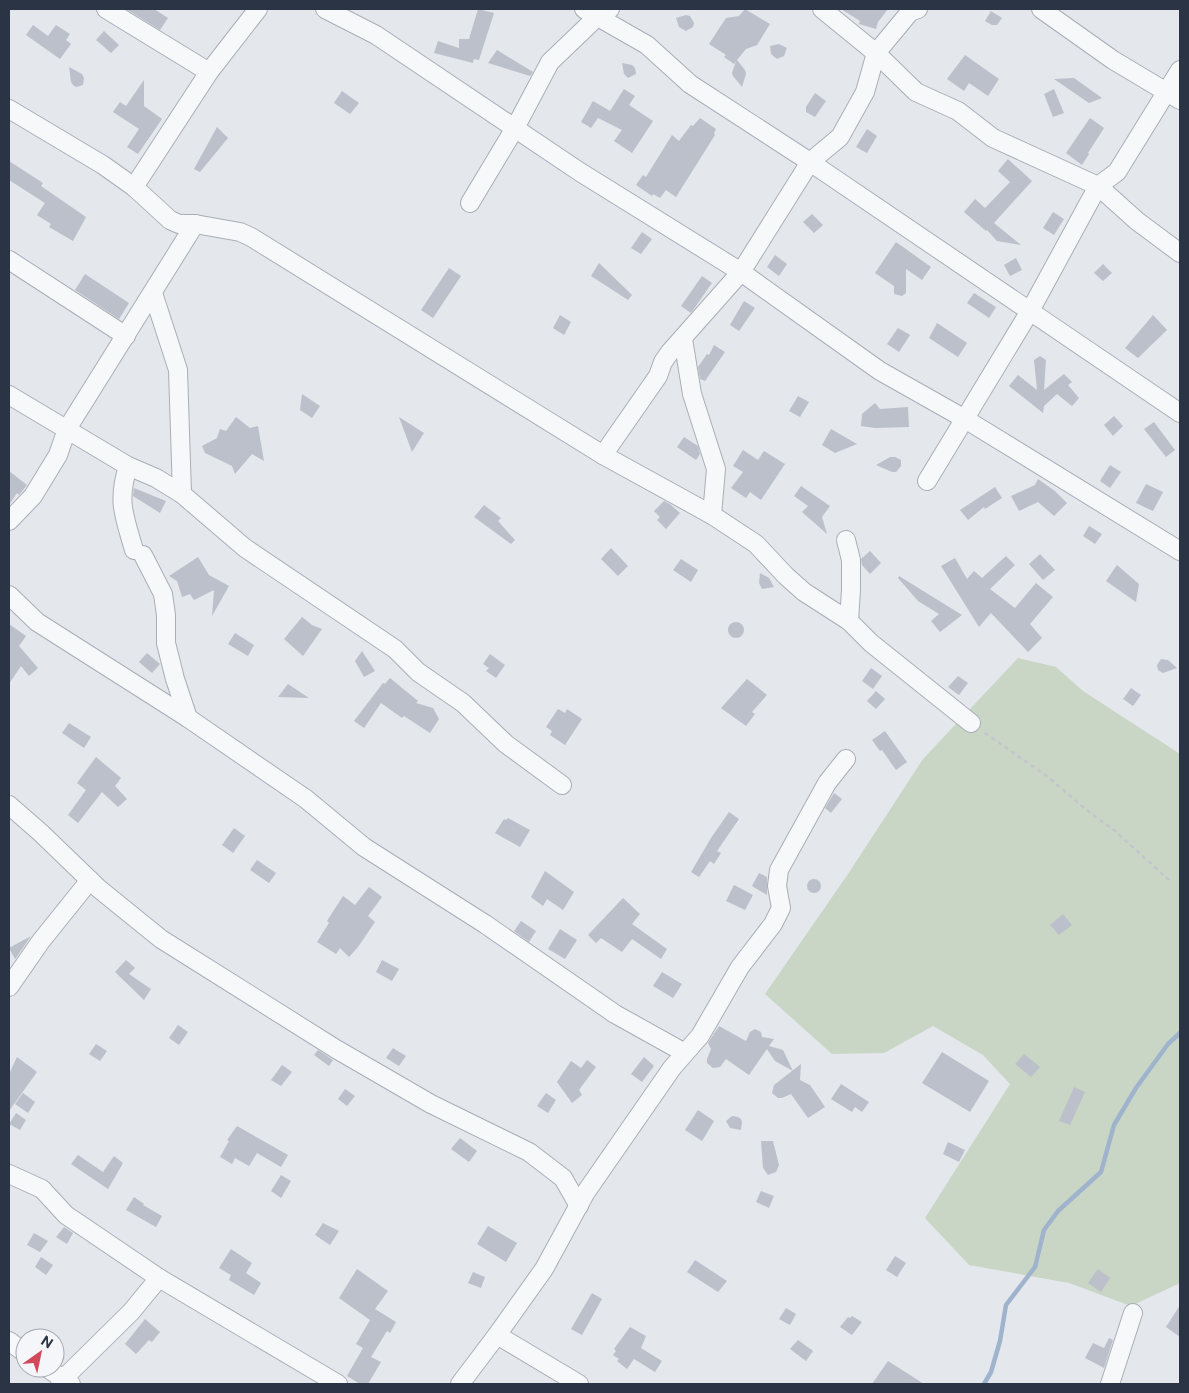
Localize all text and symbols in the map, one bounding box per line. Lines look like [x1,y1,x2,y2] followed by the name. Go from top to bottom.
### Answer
[15,1328,65,1378] north arrow
[38,1332,56,1352] text: N

